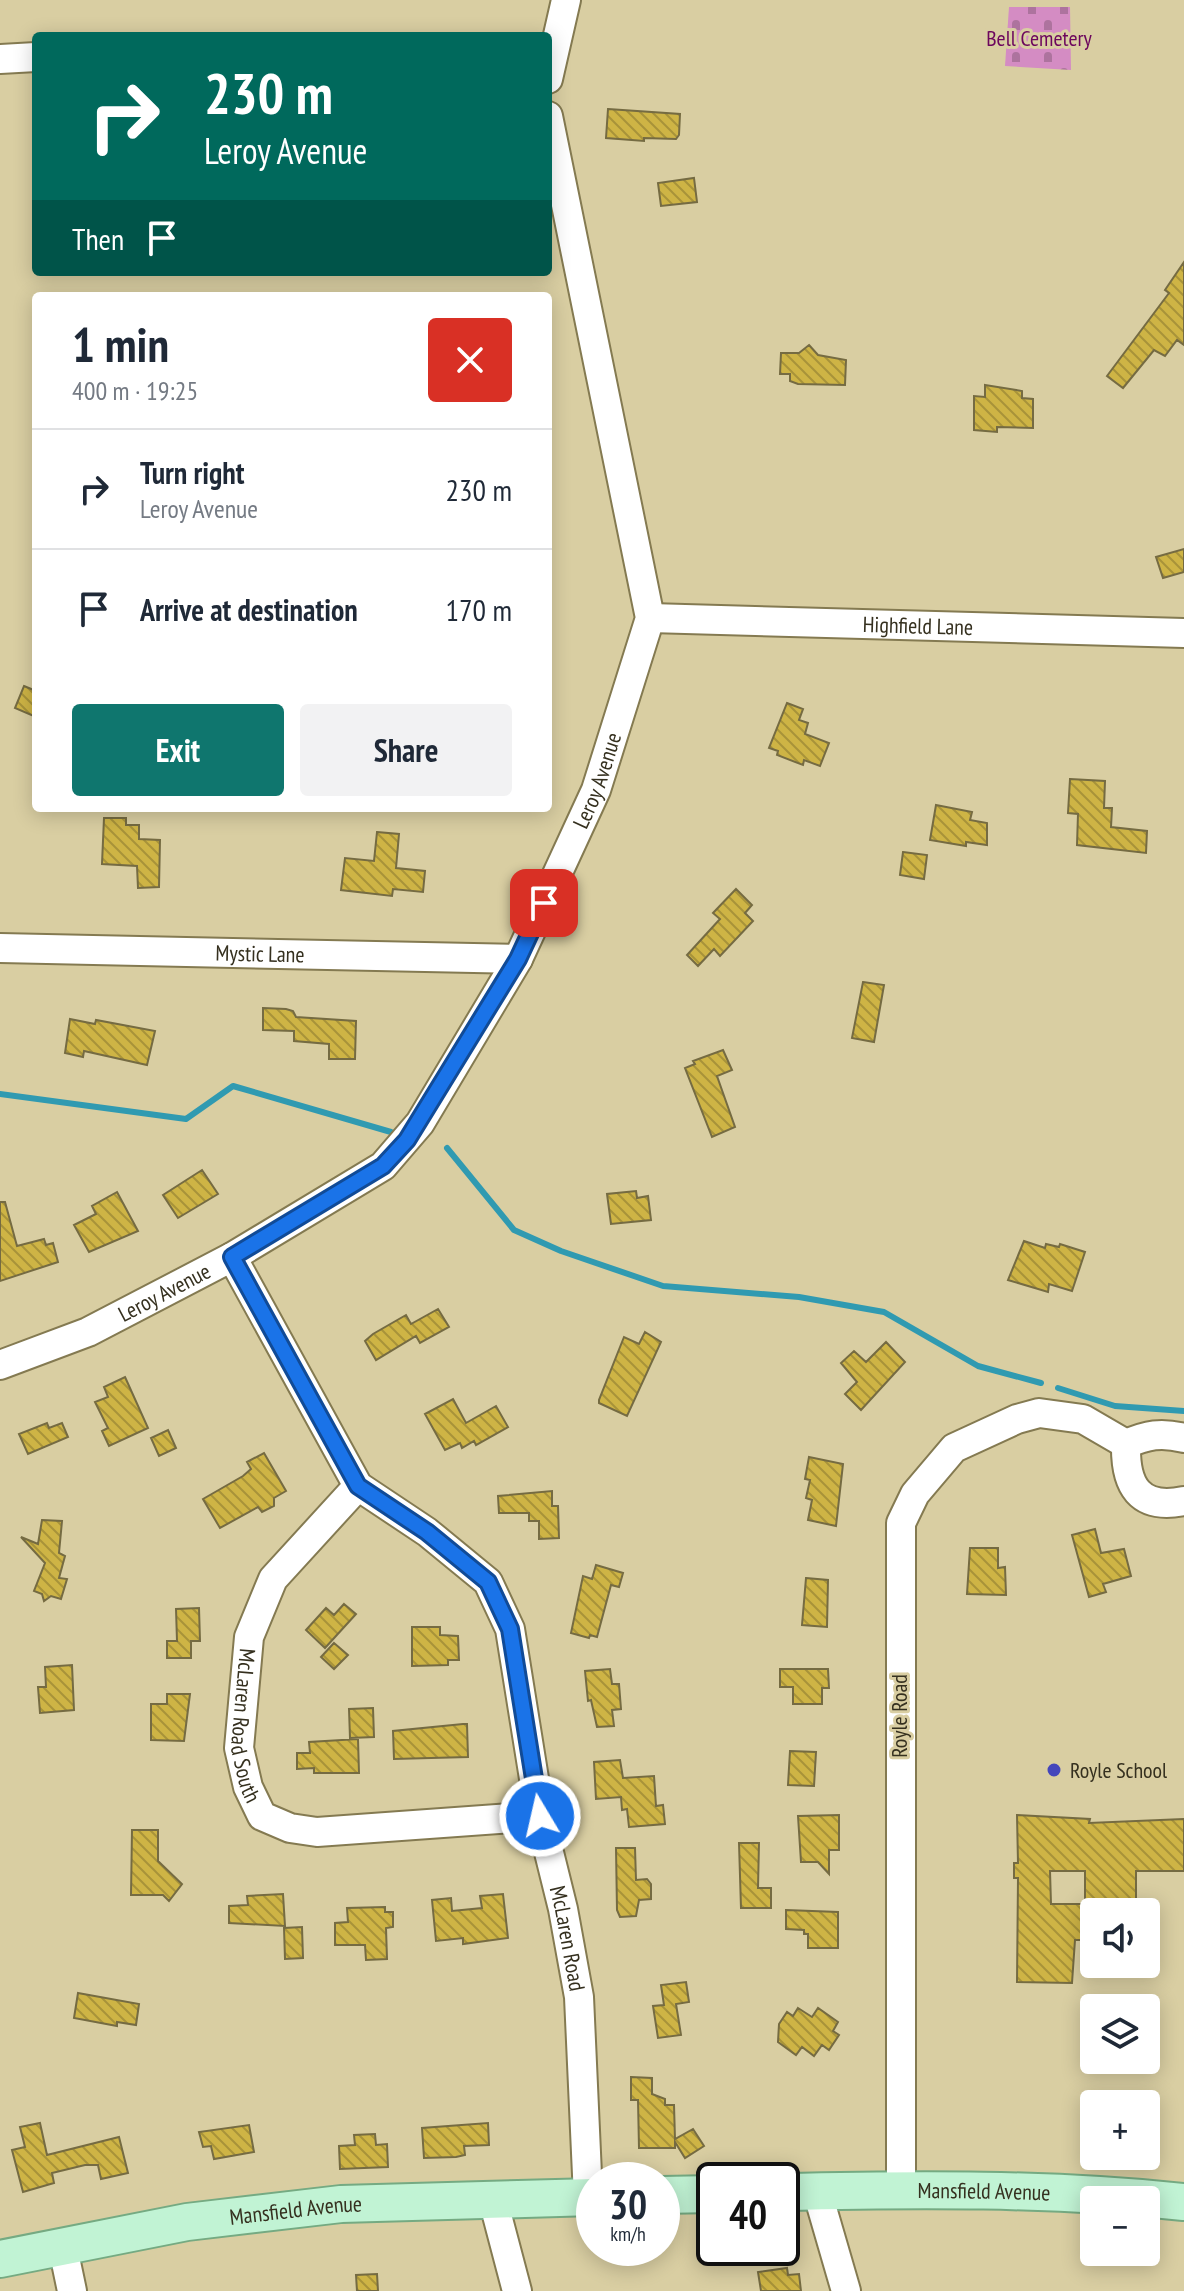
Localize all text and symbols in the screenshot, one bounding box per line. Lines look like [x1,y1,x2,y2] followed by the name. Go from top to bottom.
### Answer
[986,24,1093,52] park label: Bell Cemetery
[204,57,333,129] text: 230 m
[72,64,176,168] icon: right
[204,127,367,174] text: Leroy Avenue
[140,216,184,260] icon: arrive
[72,219,124,258] text: Then
[72,313,169,375] text: 1 min
[428,318,512,402] button: close
[72,374,198,407] text: 400 m · 19:25
[140,453,244,492] text: Turn right
[72,467,116,511] icon: right
[446,470,512,509] text: 230 m
[140,492,258,525] text: Leroy Avenue
[72,587,116,631] icon: arrive
[140,590,358,629] text: Arrive at destination
[446,590,512,629] text: 170 m
[862,610,973,641] street label: Highfield Lane
[72,704,284,796] button: Exit
[300,704,512,796] button: Share
[566,729,627,833] street label: Leroy Avenue
[510,869,578,937] pin
[522,881,566,925] icon: arrive
[215,939,305,968] street label: Mystic Lane
[113,1257,215,1328] street label: Leroy Avenue
[225,1647,267,1807] street label: McLaren Road South
[885,1674,913,1758] street label: Royle Road
[1070,1756,1168,1784] place label: Royle School
[1045,1761,1063,1779] marker: Royle School
[498,1774,582,1858] position arrow
[544,1883,592,1993] street label: McLaren Road
[1080,1898,1160,2266] map controls
[1080,1898,1160,1978] button: sound
[1080,1994,1160,2074] button: layers
[1080,2090,1160,2170] button: +
[696,2162,800,2266] speed limit sign: 40
[917,2176,1051,2207] street label: Mansfield Avenue
[609,2178,647,2230] text: 30
[1080,2186,1160,2266] button: −
[228,2189,362,2231] street label: Mansfield Avenue
[610,2221,646,2247] text: km/h

